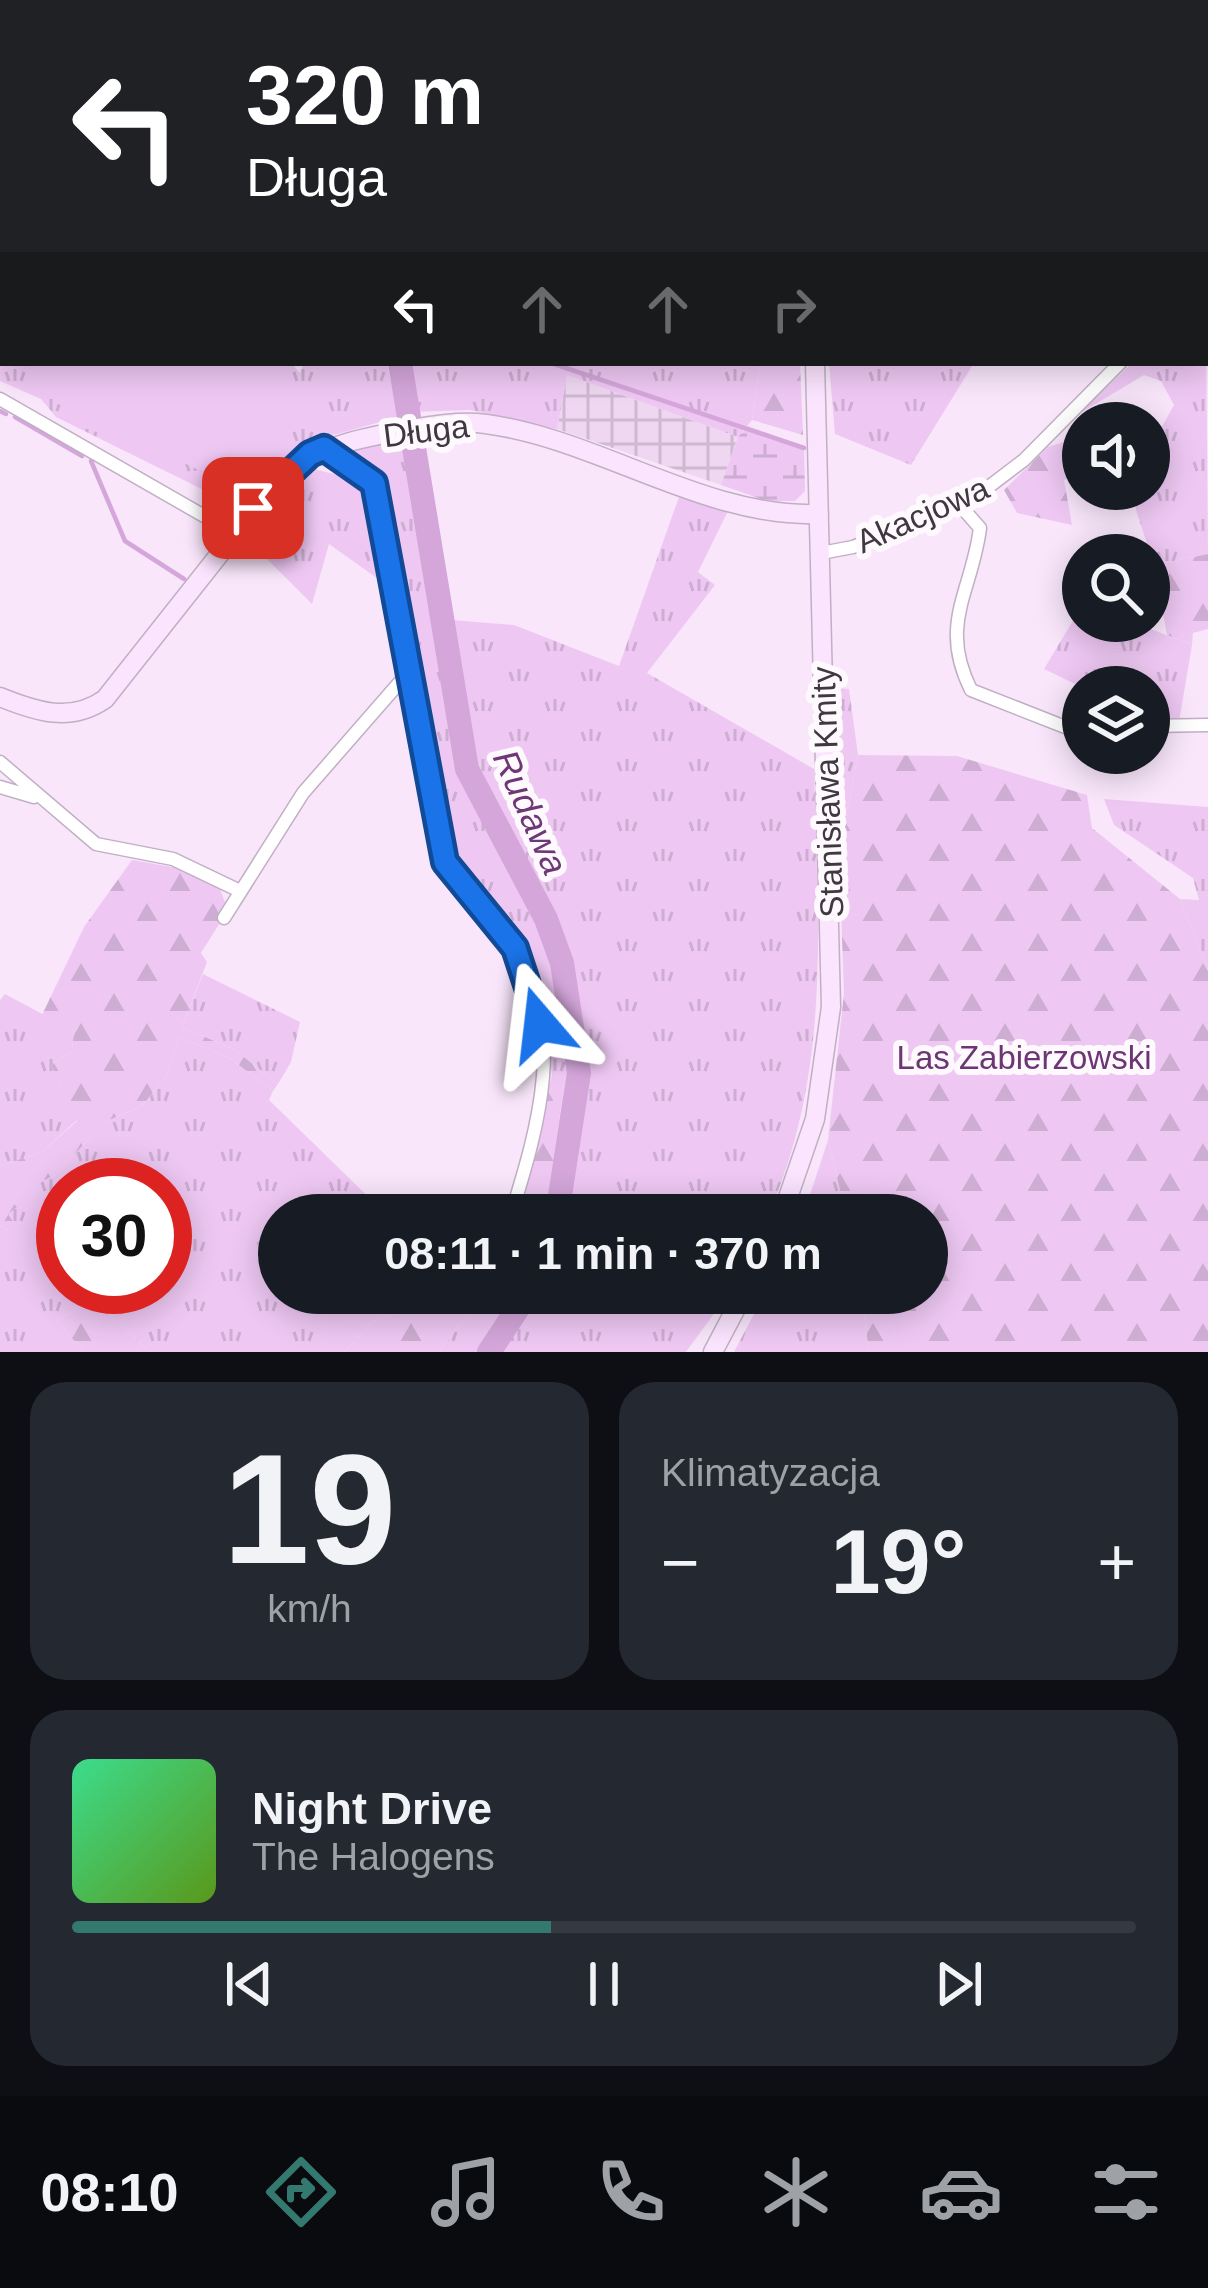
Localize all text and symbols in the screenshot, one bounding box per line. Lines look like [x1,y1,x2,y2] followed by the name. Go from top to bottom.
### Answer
[48,48,204,204] icon: left
[246,48,484,142] text: 320 m
[246,147,387,207] text: Długa
[383,276,449,342] icon: left
[509,276,575,342] icon: ahead
[635,276,701,342] icon: ahead
[761,276,827,342] icon: right
[1062,402,1170,774] map controls
[1062,402,1170,510] button: sound
[381,407,472,454] street label: Długa
[202,457,304,559] pin
[850,469,995,560] street label: Akacjowa
[220,475,286,541] icon: arrive
[1062,534,1170,642] button: search
[805,665,850,918] street label: Stanisława Kmity
[1062,666,1170,774] button: layers
[485,744,576,881] water label: Rudawa
[477,961,603,1087] position arrow
[897,1039,1151,1076] park label: Las Zabierzowski
[36,1158,192,1314] speed limit sign: 30
[384,1228,822,1279] text: 08:11 · 1 min · 370 m
[223,1422,396,1596] text: 19
[661,1451,880,1494] text: Klimatyzacja
[830,1512,967,1612] text: 19°
[661,1525,700,1599] text: −
[1097,1525,1136,1599] text: +
[267,1587,352,1630] text: km/h
[252,1783,492,1834] text: Night Drive
[252,1835,495,1878] text: The Halogens
[216,1951,282,2017] icon: previous
[571,1951,637,2017] icon: pause
[926,1951,992,2017] icon: next
[259,2150,343,2234] icon: directions
[424,2150,508,2234] icon: music
[589,2150,673,2234] icon: phone
[754,2150,838,2234] icon: climate
[919,2150,1003,2234] icon: car
[1084,2150,1168,2234] icon: filters
[40,2162,179,2222] text: 08:10

